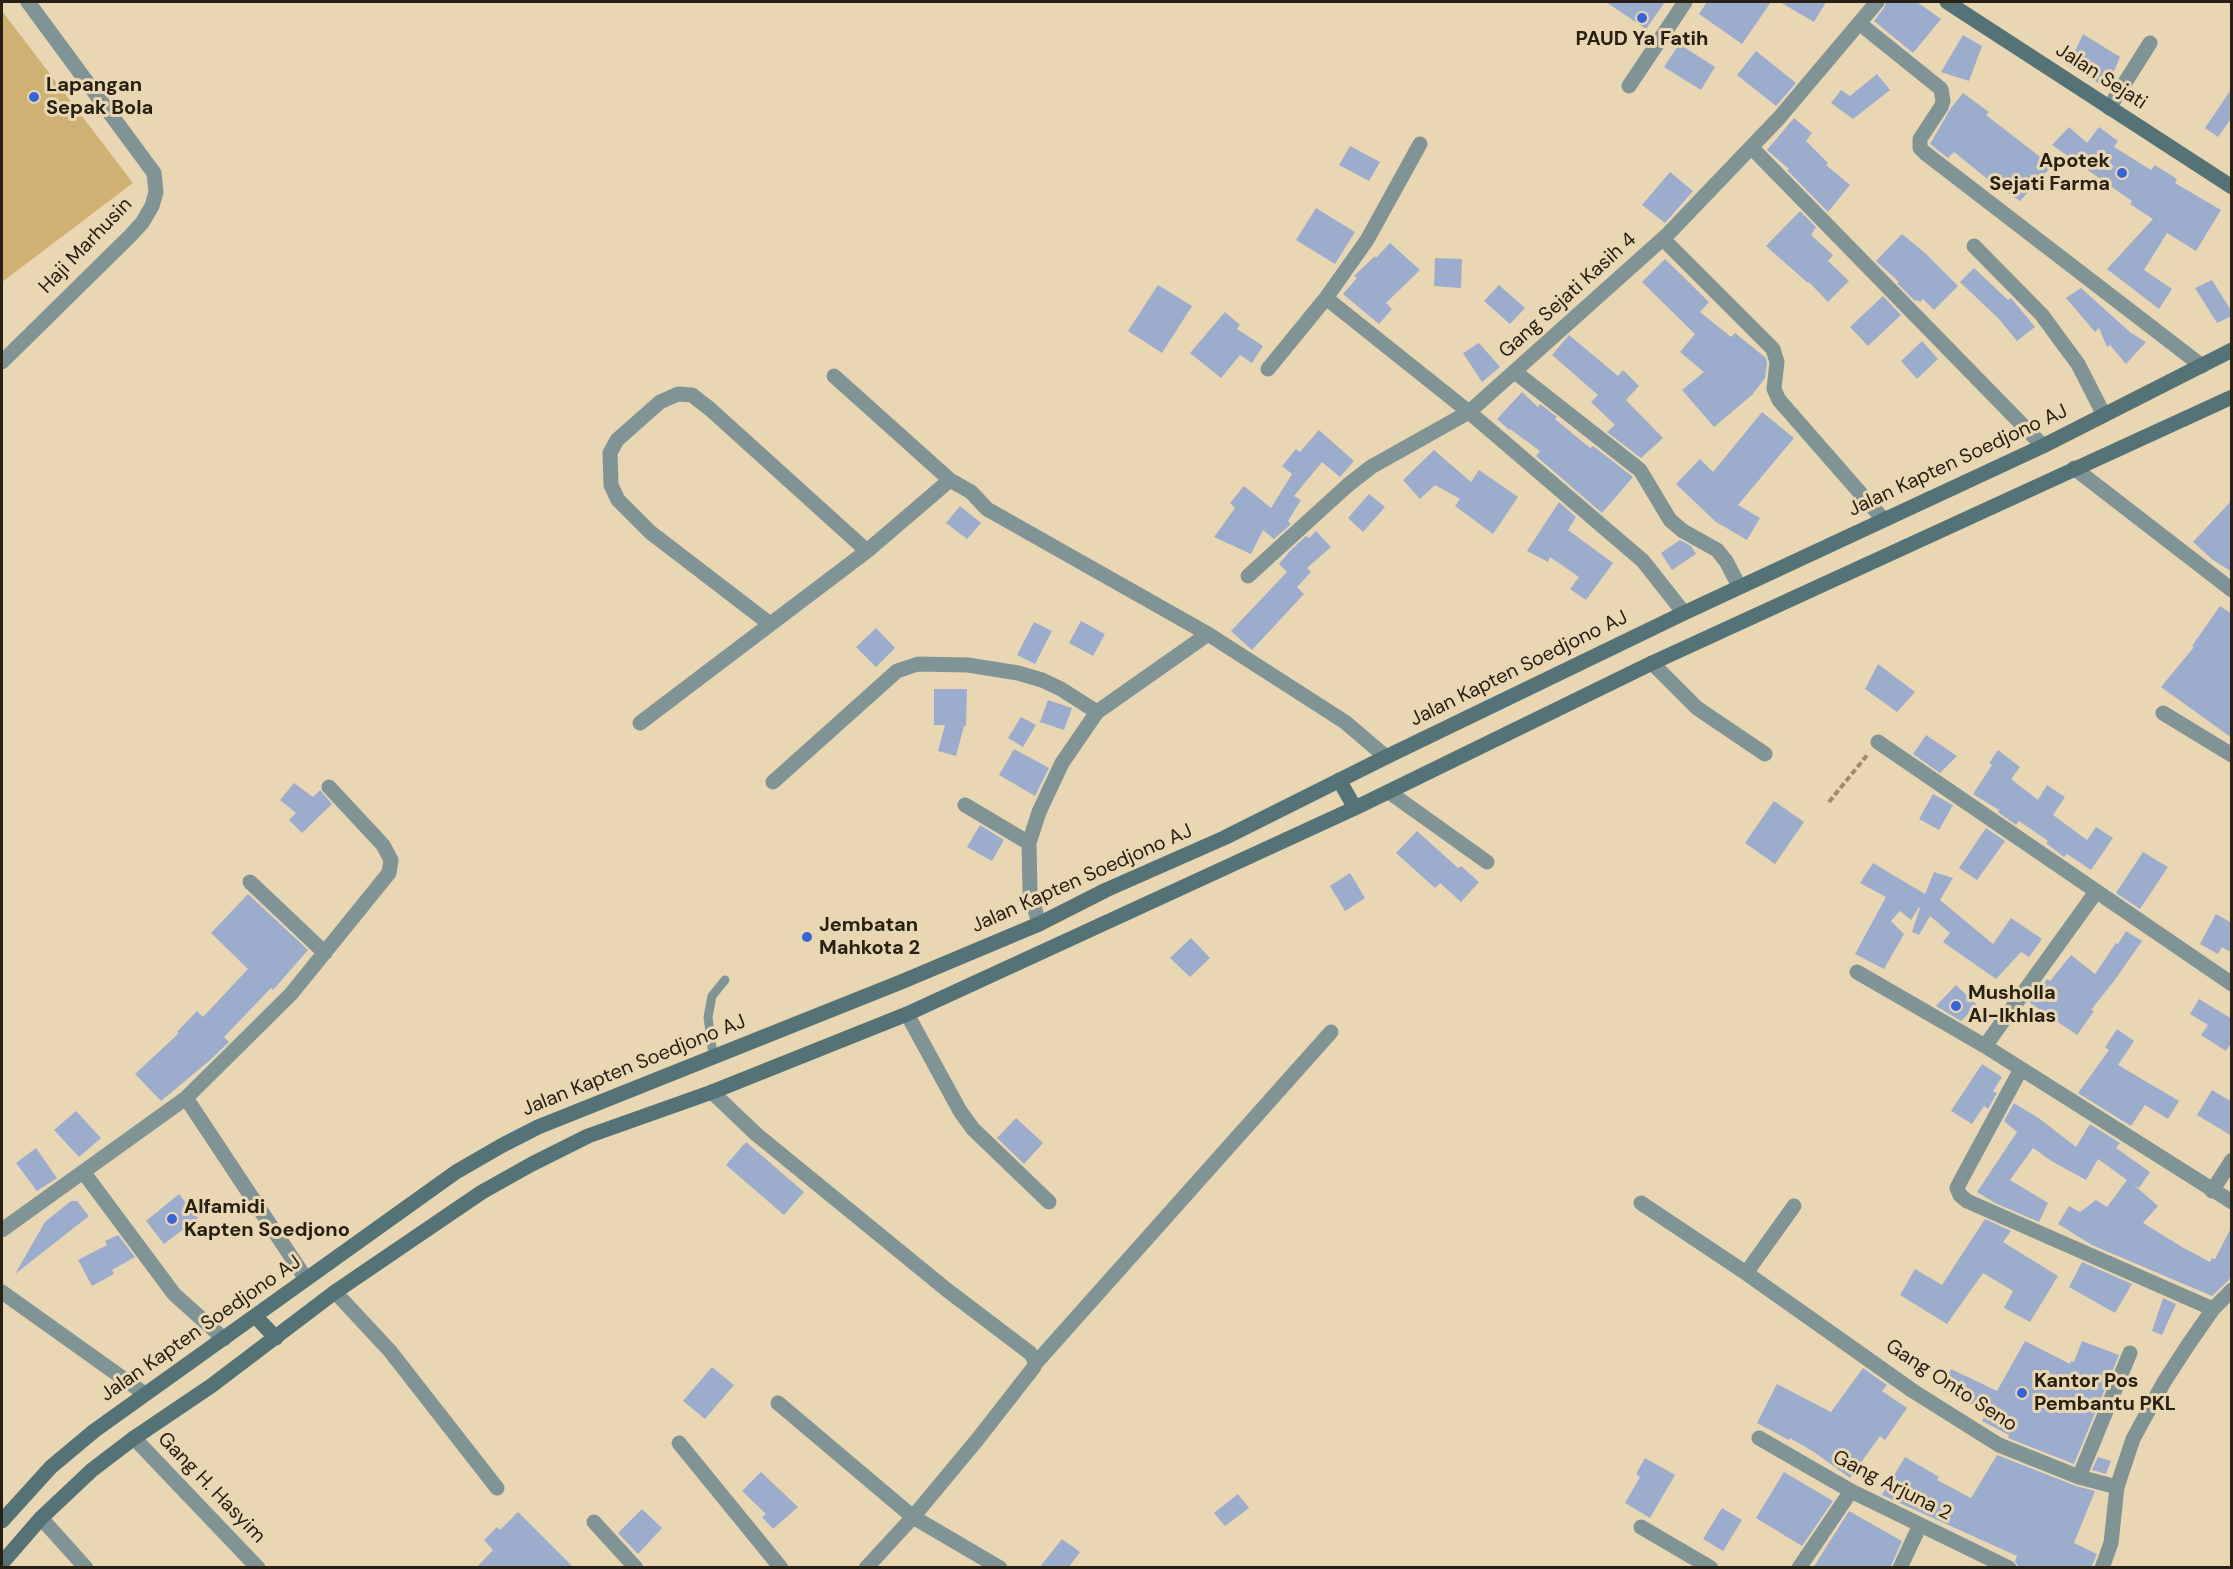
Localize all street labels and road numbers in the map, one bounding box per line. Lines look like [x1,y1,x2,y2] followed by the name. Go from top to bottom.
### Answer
[2051,39,2151,115] street label: Jalan Sejati
[34,193,138,299] street label: Haji Marhusin
[1494,228,1642,364] street label: Gang Sejati Kasih 4
[1845,400,2071,522] street label: Jalan Kapten Soedjono AJ
[1406,606,1632,732] street label: Jalan Kapten Soedjono AJ
[968,819,1196,939] street label: Jalan Kapten Soedjono AJ
[519,1010,749,1122] street label: Jalan Kapten Soedjono AJ
[96,1251,306,1407] street label: Jalan Kapten Soedjono AJ
[1881,1335,2021,1437] street label: Gang Onto Seno
[152,1428,270,1548] street label: Gang H. Hasyim
[1829,1446,1955,1526] street label: Gang Arjuna 2

